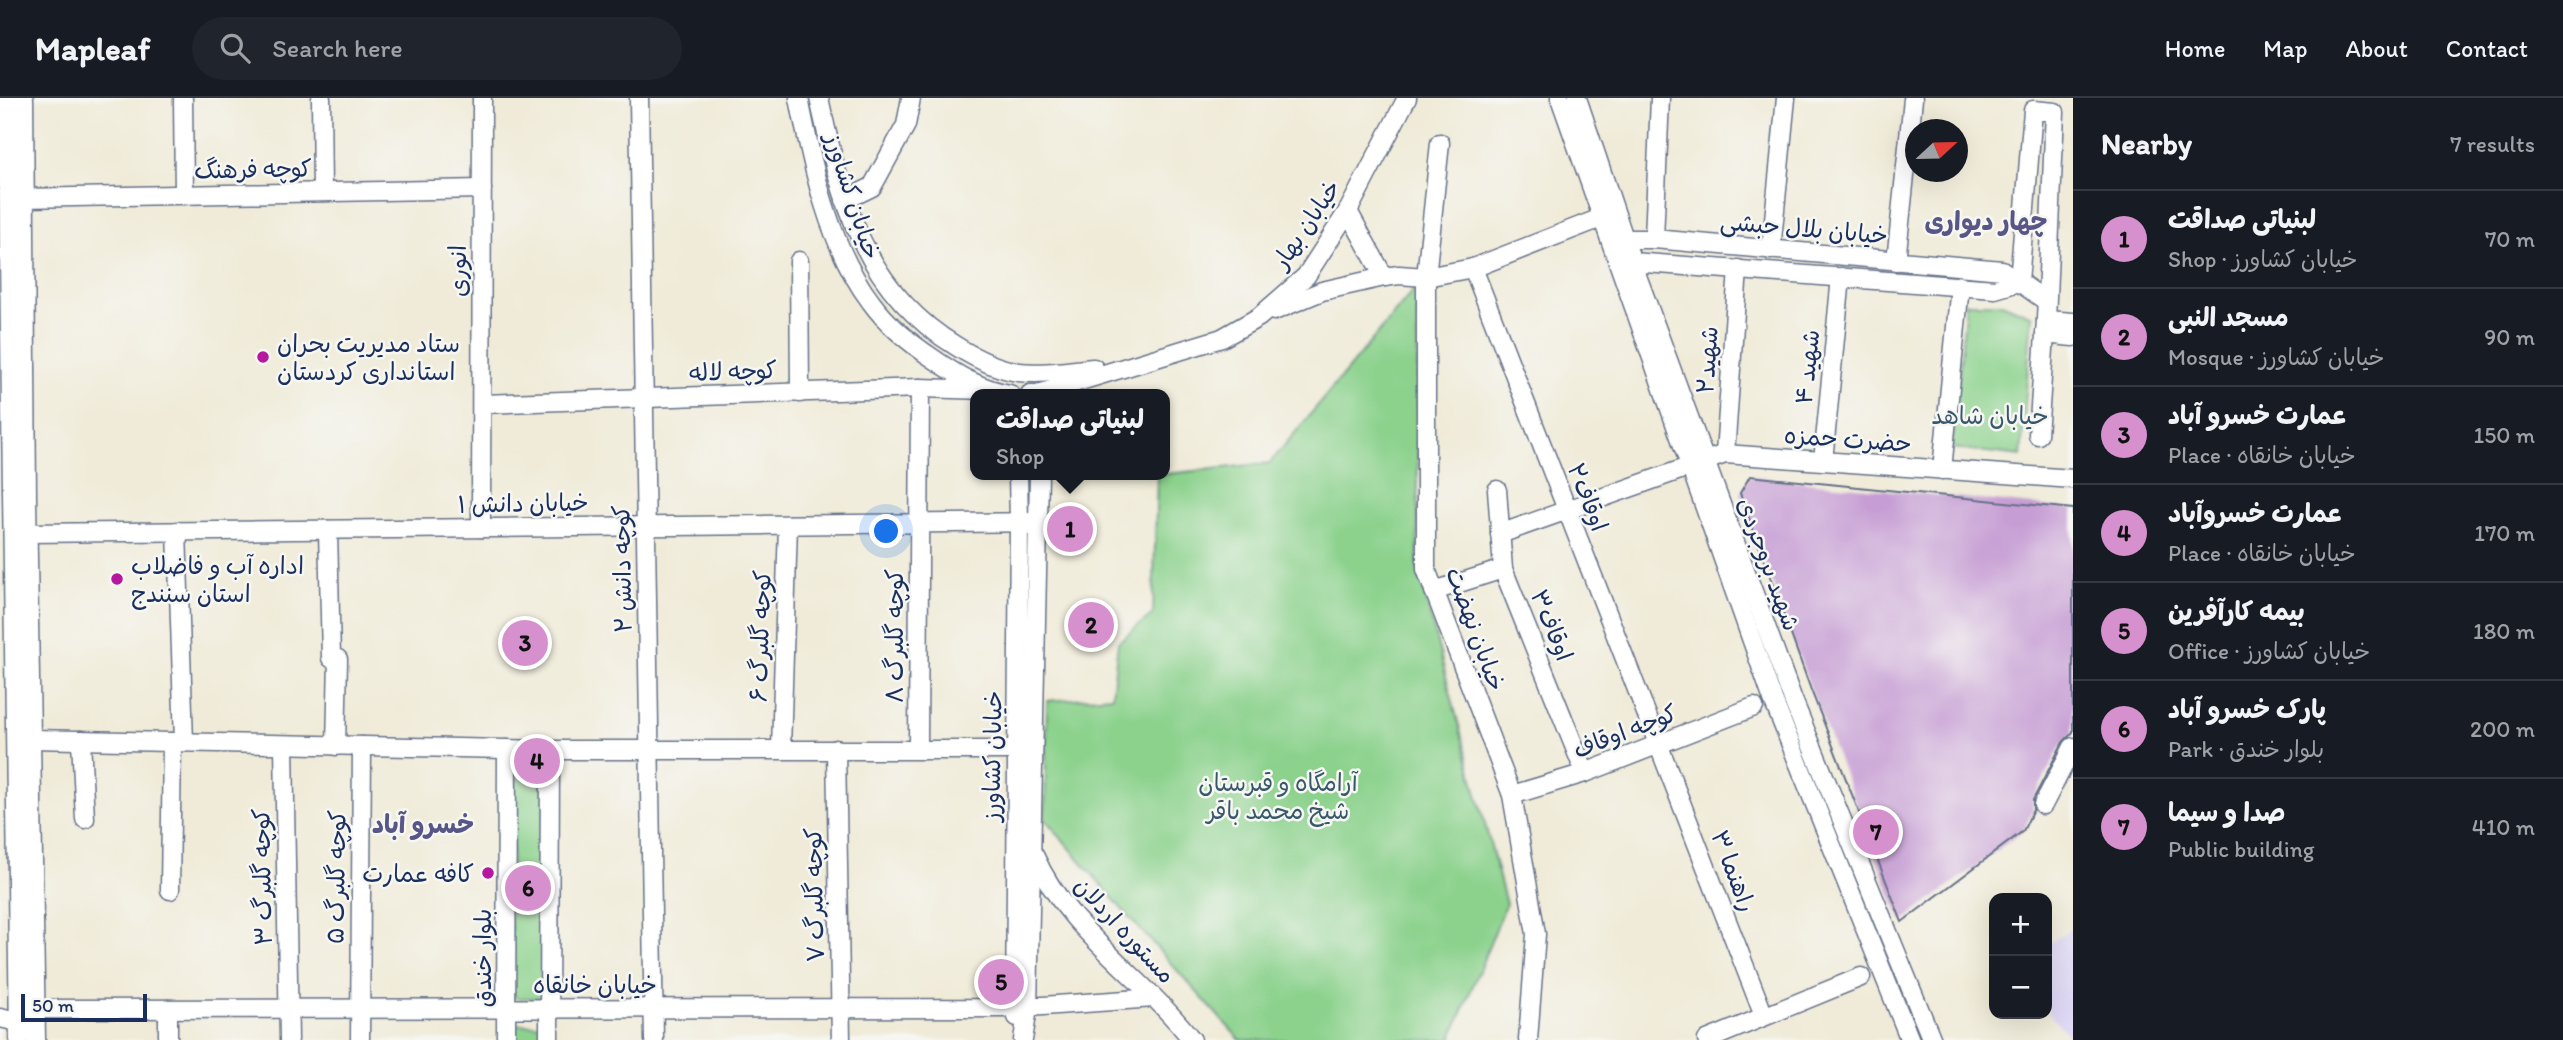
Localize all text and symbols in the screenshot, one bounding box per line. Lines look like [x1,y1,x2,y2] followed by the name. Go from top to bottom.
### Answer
[192,17,682,80] search box
[35,29,150,68] text: Mapleaf
[216,29,254,67] icon: search
[272,32,403,64] text: Search here
[2165,34,2225,63] text: Home
[2263,34,2307,63] text: Map
[2345,34,2408,63] text: About
[2446,34,2528,63] text: Contact
[1905,119,1968,182] north arrow
[2101,125,2192,162] text: Nearby
[818,127,887,263] street label: خیابان کشاورز
[2450,130,2535,158] text: 7 results
[194,153,312,186] street label: کوچه فرهنگ
[1265,174,1346,276] street label: خیابان بهار
[2168,203,2316,235] text: لبنیاتی ‌صداقت
[1925,205,2047,238] district label: چهار دیواری
[1719,206,1889,251] street label: خیابان بلال حبشی
[2119,225,2129,253] text: 1
[2485,225,2535,253] text: 70 m
[443,245,473,297] street label: انوری
[2168,245,2358,273] text: Shop · خیابان کشاورز
[2168,301,2289,333] text: مسجد النبی
[2118,323,2130,351] text: 2
[2484,323,2535,351] text: 90 m
[1690,325,1724,395] street label: شهید۲
[1789,328,1825,406] street label: شهید ۴
[277,329,460,386] place label: ستاد مدیریت بحران استانداری کردستان
[2168,343,2385,371] text: Mosque · خیابان کشاورز
[255,349,271,365] marker: ستاد مدیریت بحران استانداری کردستان
[689,355,778,388] street label: کوچه لاله
[970,389,1170,480] popup
[2168,399,2348,431] text: عمارت خسرو آباد
[1931,401,2049,430] park label: خیابان شاهد
[996,403,1144,435] text: لبنیاتی ‌صداقت
[1783,420,1913,458] street label: حضرت حمزه
[2118,421,2130,449] text: 3
[2474,421,2535,449] text: 150 m
[2168,441,2356,469] text: Place · خیابان خانقاه
[996,442,1044,470] text: Shop
[1562,459,1614,535] street label: اوقاف۲
[457,487,589,519] street label: خیابان دانش ۱
[1731,493,1807,635] street label: شهید بروجردی
[2168,497,2343,529] text: عمارت خسروآباد
[1047,503,1093,555] pin: 1
[606,505,639,633] street label: کوچه دانش ۲
[869,514,903,548] your location
[2117,519,2131,547] text: 4
[2474,519,2535,547] text: 170 m
[2168,539,2356,567] text: Place · خیابان خانقاه
[131,551,304,610] place label: اداره آب و فاضلاب استان سنندج
[1440,563,1512,695] street label: خیابان نهضت
[743,569,778,703] street label: کوچه گلبرگ ۶
[880,569,910,703] street label: کوچه گلبرگ ۸
[109,571,125,587] marker: اداره آب و فاضلاب استان سنندج
[1525,585,1579,665] street label: اوقاف۳
[2168,595,2305,627] text: بیمه کارآفرین
[1068,599,1114,651] pin: 2
[502,617,548,669] pin: 3
[2118,617,2130,645] text: 5
[2473,617,2535,645] text: 180 m
[2168,637,2370,665] text: Office · خیابان کشاورز
[976,690,1008,824] street label: خیابان کشاورز
[2168,693,2326,725] text: پارک خسرو آباد
[1569,698,1681,765] street label: کوچه اوقاف
[2118,715,2130,743] text: 6
[2470,715,2535,743] text: 200 m
[514,735,560,787] pin: 4
[2168,735,2324,763] text: Park · بلوار خندق
[1198,768,1359,827] park label: آرامگاه و قبرستان شیخ محمد باقر
[2168,796,2286,828] text: صدا و سیما
[1853,806,1899,858] pin: 7
[246,808,279,946] street label: کوچه گلبرگ ۳
[372,808,474,840] district label: خسرو آباد
[320,810,353,944] street label: کوچه گلبرگ ۵
[2118,813,2130,841] text: 7
[2472,813,2535,841] text: 410 m
[1705,826,1763,916] street label: راهنما ۳
[798,827,831,963] street label: کوچه گلبرگ ۷
[2168,835,2314,863] text: Public building
[362,859,474,888] place label: کافه عمارت
[505,862,551,914] pin: 6
[480,865,496,881] marker: کافه عمارت
[1068,871,1182,990] street label: مستوره اردلان
[1989,893,2052,1019] map controls
[1989,893,2052,956] button: +
[468,908,498,1008] street label: بلوار خندق
[978,956,1024,1008] pin: 5
[1989,956,2052,1019] button: −
[533,970,657,999] street label: خیابان خانقاه
[21,991,147,1023] scale bar
[32,994,74,1017] text: 50 m

